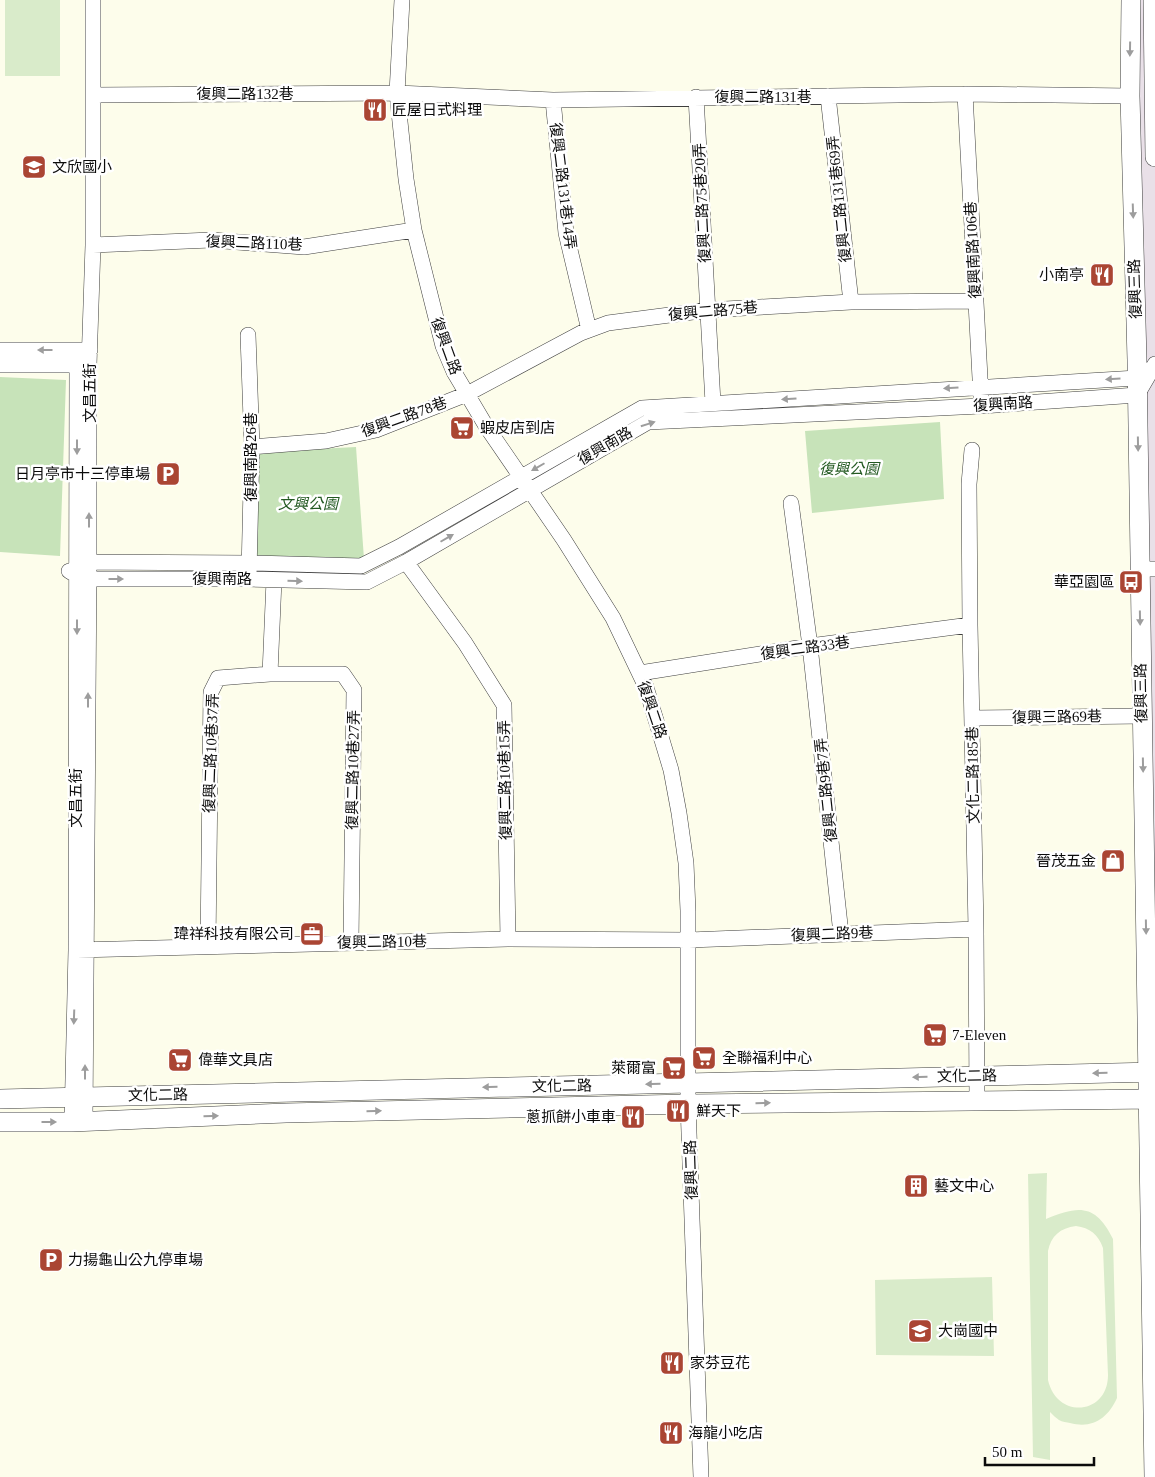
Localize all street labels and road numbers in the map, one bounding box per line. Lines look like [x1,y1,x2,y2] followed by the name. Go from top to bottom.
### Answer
[196,86,294,102] street label: 復興二路132巷
[714,89,812,105] street label: 復興二路131巷
[547,122,579,250] street label: 復興二路131巷14弄
[824,135,854,263] street label: 復興二路131巷69弄
[691,143,713,263] street label: 復興二路75巷20弄
[962,201,984,299] street label: 復興南路106巷
[205,233,303,253] street label: 復興二路110巷
[1126,259,1144,319] street label: 復興三路
[667,299,759,323] street label: 復興二路75巷
[428,315,464,377] street label: 復興二路
[82,363,98,423] street label: 文昌五街
[359,394,449,440] street label: 復興二路78巷
[973,394,1033,414] street label: 復興南路
[243,412,259,502] street label: 復興南路26巷
[575,424,635,468] street label: 復興南路
[192,571,252,587] street label: 復興南路
[759,634,851,662] street label: 復興二路33巷
[1132,663,1150,723] street label: 復興三路
[635,679,669,741] street label: 復興二路
[201,693,221,813] street label: 復興二路10巷37弄
[1012,708,1102,726] street label: 復興三路69巷
[344,710,362,830] street label: 復興二路10巷27弄
[496,720,514,840] street label: 復興二路10巷15弄
[963,726,982,824] street label: 文化二路185巷
[813,737,839,843] street label: 復興二路9巷7弄
[68,768,84,828] street label: 文昌五街
[790,925,874,943] street label: 復興二路9巷
[337,933,427,951] street label: 復興二路10巷
[937,1066,997,1085] street label: 文化二路
[532,1076,592,1095] street label: 文化二路
[128,1085,188,1104] street label: 文化二路
[682,1140,700,1200] street label: 復興二路

